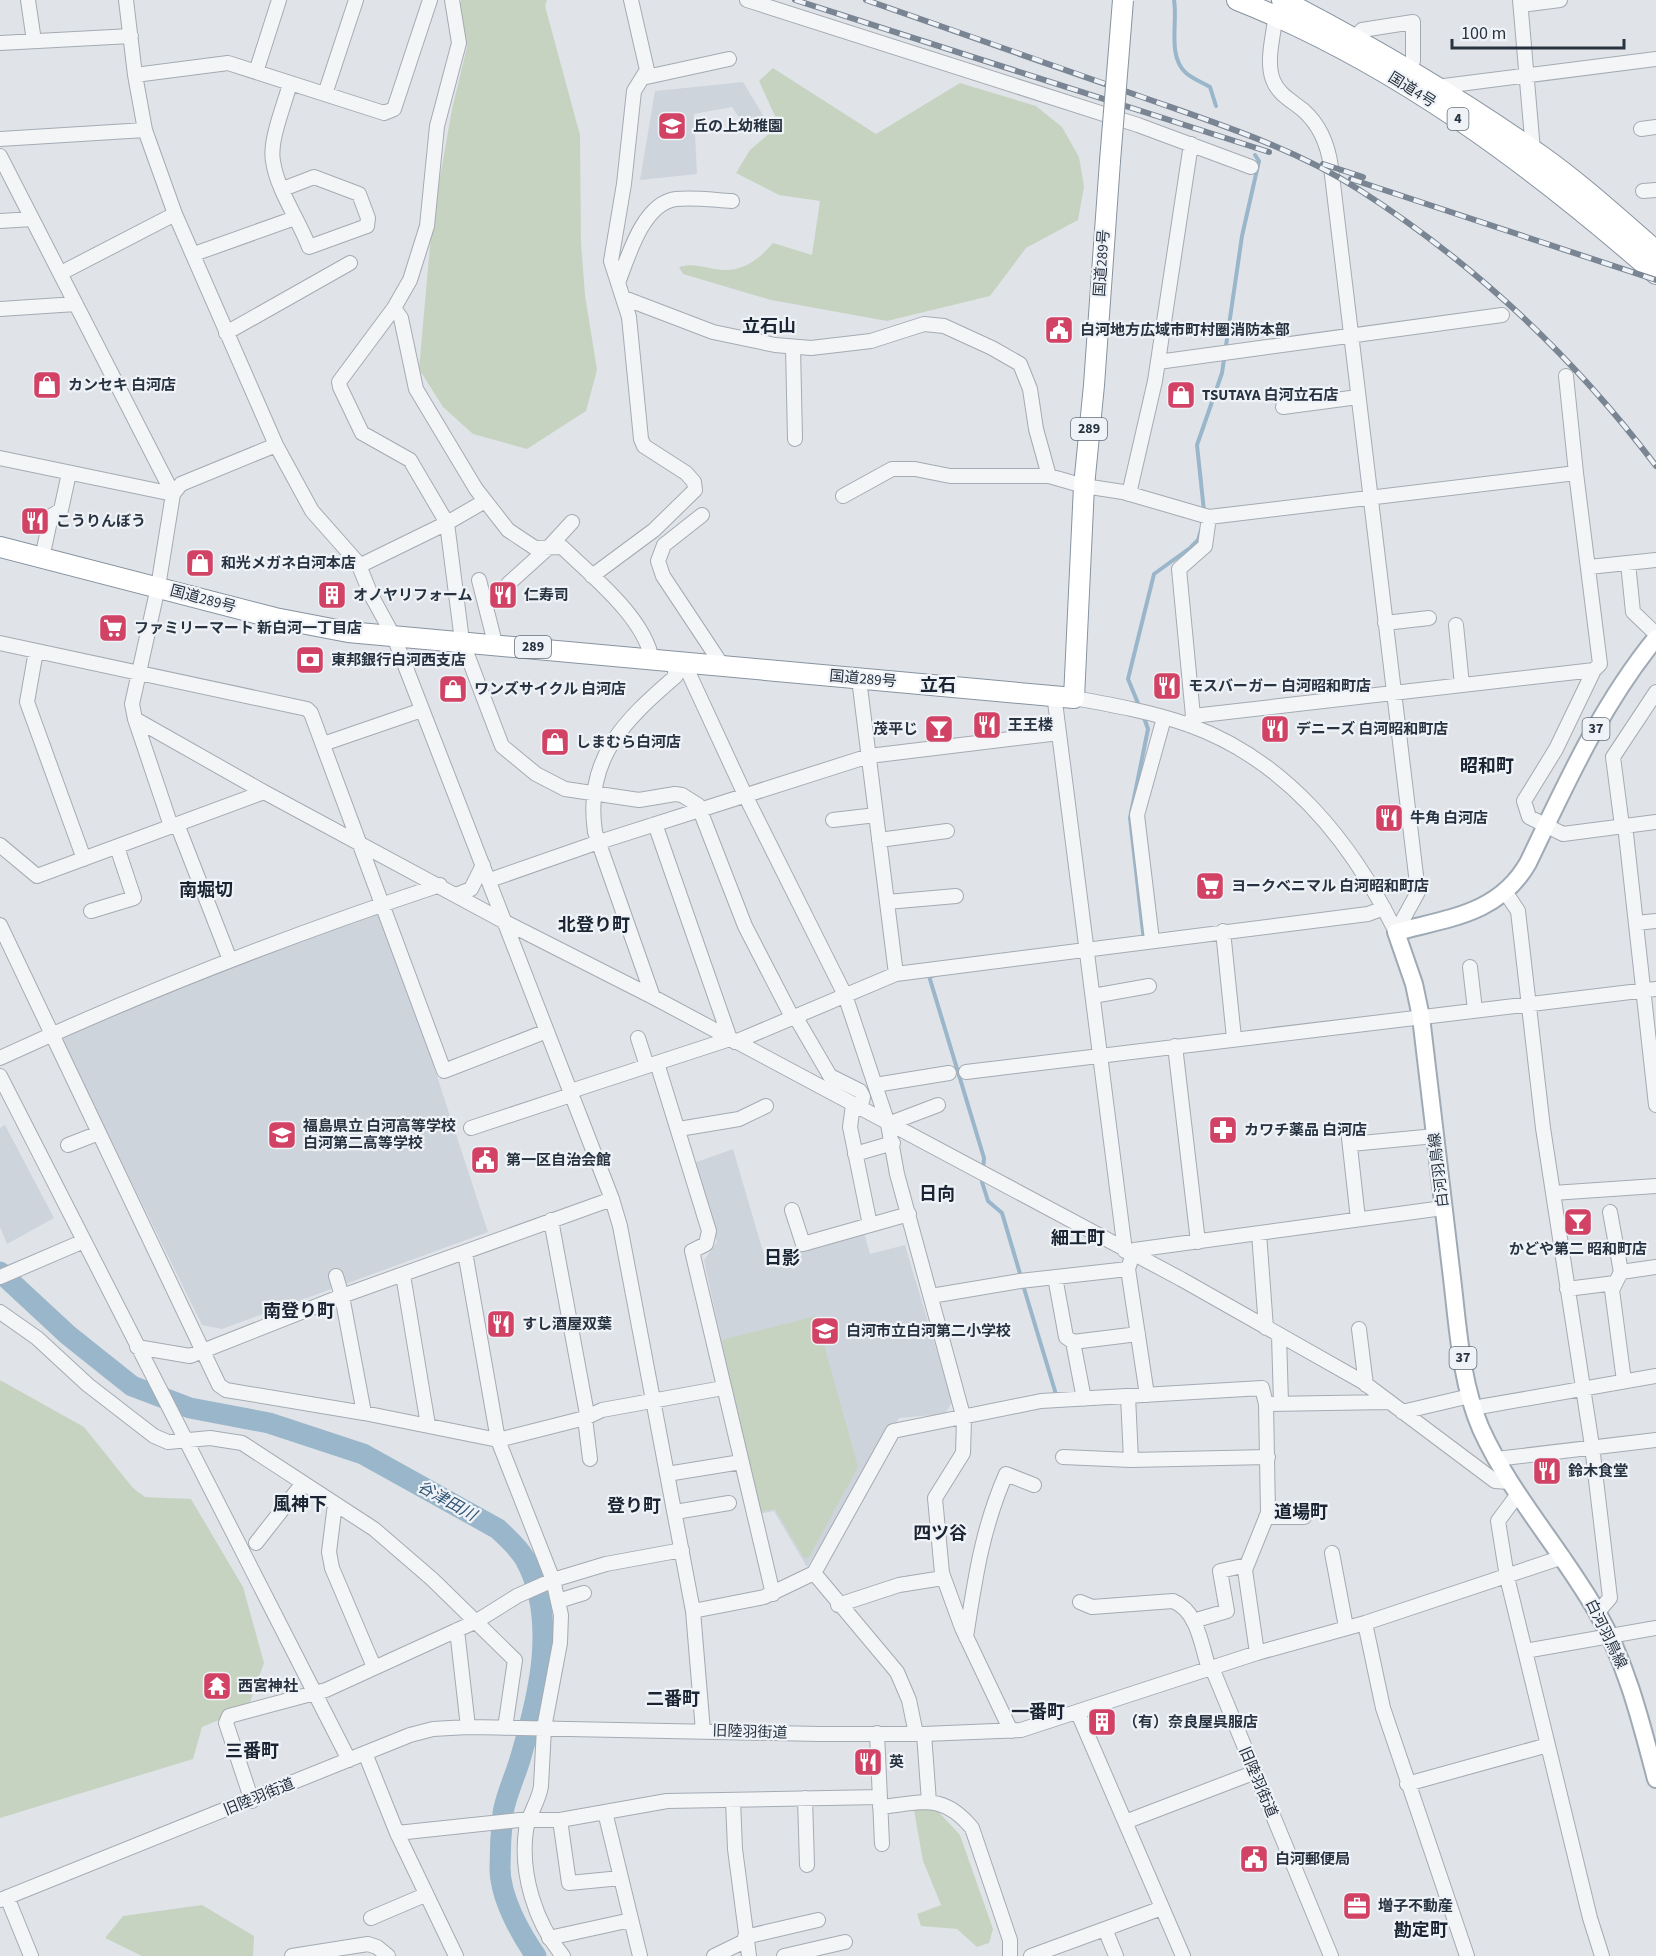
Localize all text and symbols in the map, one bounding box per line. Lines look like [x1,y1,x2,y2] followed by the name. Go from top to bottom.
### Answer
[1452,12,1624,50] scale bar
[1461,21,1506,46] text: 100 m
[1384,67,1440,113] street label: 国道4号
[1448,108,1468,130] road number: 4
[656,110,688,142] school or university icon: 丘の上幼稚園
[693,116,783,137] place label: 丘の上幼稚園
[1089,229,1115,297] street label: 国道289号
[742,314,796,339] district label: 立石山
[1043,314,1075,346] public building icon: 白河地方広域市町村圏消防本部
[1080,320,1290,341] place label: 白河地方広域市町村圏消防本部
[31,369,63,401] shop icon: カンセキ 白河店
[68,375,176,396] place label: カンセキ 白河店
[1165,379,1197,411] shop icon: TSUTAYA 白河立石店
[1202,385,1339,406] place label: TSUTAYA 白河立石店
[1071,418,1107,440] road number: 289
[19,505,51,537] restaurant icon: こうりんぼう
[56,511,146,532] place label: こうりんぼう
[184,547,216,579] shop icon: 和光メガネ白河本店
[221,553,356,574] place label: 和光メガネ白河本店
[316,579,348,611] building icon: オノヤリフォーム
[487,579,519,611] restaurant icon: 仁寿司
[168,580,238,618] street label: 国道289号
[353,585,473,606] place label: オノヤリフォーム
[524,585,569,606] place label: 仁寿司
[97,612,129,644] supermarket icon: ファミリーマート 新白河一丁目店
[134,618,362,639] place label: ファミリーマート 新白河一丁目店
[515,636,551,658] road number: 289
[294,644,326,676] bank icon: 東邦銀行白河西支店
[331,650,466,671] place label: 東邦銀行白河西支店
[829,666,897,692] street label: 国道289号
[1151,670,1183,702] restaurant icon: モスバーガー 白河昭和町店
[437,673,469,705] shop icon: ワンズサイクル 白河店
[920,673,956,698] district label: 立石
[1188,676,1371,697] place label: モスバーガー 白河昭和町店
[474,679,626,700] place label: ワンズサイクル 白河店
[971,709,1003,741] restaurant icon: 王王楼
[923,713,955,745] bar icon: 茂平じ
[1259,713,1291,745] restaurant icon: デニーズ 白河昭和町店
[1008,715,1053,736] place label: 王王楼
[1582,718,1610,740] road number: 37
[873,719,918,740] place label: 茂平じ
[1296,719,1448,740] place label: デニーズ 白河昭和町店
[539,726,571,758] shop icon: しまむら白河店
[576,732,681,753] place label: しまむら白河店
[1460,754,1514,779] district label: 昭和町
[1373,802,1405,834] restaurant icon: 牛角 白河店
[1410,808,1488,829] place label: 牛角 白河店
[1194,870,1226,902] supermarket icon: ヨークベニマル 白河昭和町店
[1231,876,1429,897] place label: ヨークベニマル 白河昭和町店
[179,878,233,903] district label: 南堀切
[558,913,630,938] district label: 北登り町
[1207,1114,1239,1146] pharmacy icon: カワチ薬品 白河店
[302,1116,456,1154] place label: 福島県立 白河高等学校 白河第二高等学校
[266,1119,298,1151] school or university icon: 福島県立 白河高等学校 白河第二高等学校
[1244,1120,1367,1141] place label: カワチ薬品 白河店
[1424,1131,1454,1209] street label: 白河羽鳥線
[469,1144,501,1176] public building icon: 第一区自治会館
[506,1150,611,1171] place label: 第一区自治会館
[919,1182,955,1207] district label: 日向
[1562,1206,1594,1238] bar icon: かどや第二 昭和町店
[1051,1226,1105,1251] district label: 細工町
[1509,1239,1647,1260] place label: かどや第二 昭和町店
[764,1246,800,1271] district label: 日影
[263,1299,335,1324] district label: 南登り町
[485,1308,517,1340] restaurant icon: すし酒屋双葉
[522,1314,612,1335] place label: すし酒屋双葉
[809,1315,841,1347] school or university icon: 白河市立白河第二小学校
[846,1321,1011,1342] place label: 白河市立白河第二小学校
[1450,1347,1476,1369] road number: 37
[1531,1455,1563,1487] restaurant icon: 鈴木食堂
[1568,1461,1628,1482] place label: 鈴木食堂
[414,1476,482,1527] water label: 谷津田川
[273,1492,327,1517] district label: 風神下
[607,1494,661,1519] district label: 登り町
[1274,1500,1328,1525] district label: 道場町
[913,1521,967,1546] district label: 四ツ谷
[1580,1596,1632,1672] street label: 白河羽鳥線
[201,1670,233,1702] temple icon: 西宮神社
[238,1676,298,1697] place label: 西宮神社
[646,1687,700,1712] district label: 二番町
[1011,1700,1065,1725] district label: 一番町
[1086,1706,1118,1738] building icon: （有）奈良屋呉服店
[1123,1712,1258,1733] place label: （有）奈良屋呉服店
[712,1720,788,1744] street label: 旧陸羽街道
[225,1739,279,1764] district label: 三番町
[1234,1743,1282,1821] street label: 旧陸羽街道
[852,1746,884,1778] restaurant icon: 英
[889,1752,904,1773] place label: 英
[220,1773,298,1821] street label: 旧陸羽街道
[1238,1843,1270,1875] public building icon: 白河郵便局
[1275,1849,1350,1870] place label: 白河郵便局
[1341,1890,1373,1922] office icon: 増子不動産
[1378,1896,1453,1917] place label: 増子不動産
[1394,1918,1448,1943] district label: 勘定町

